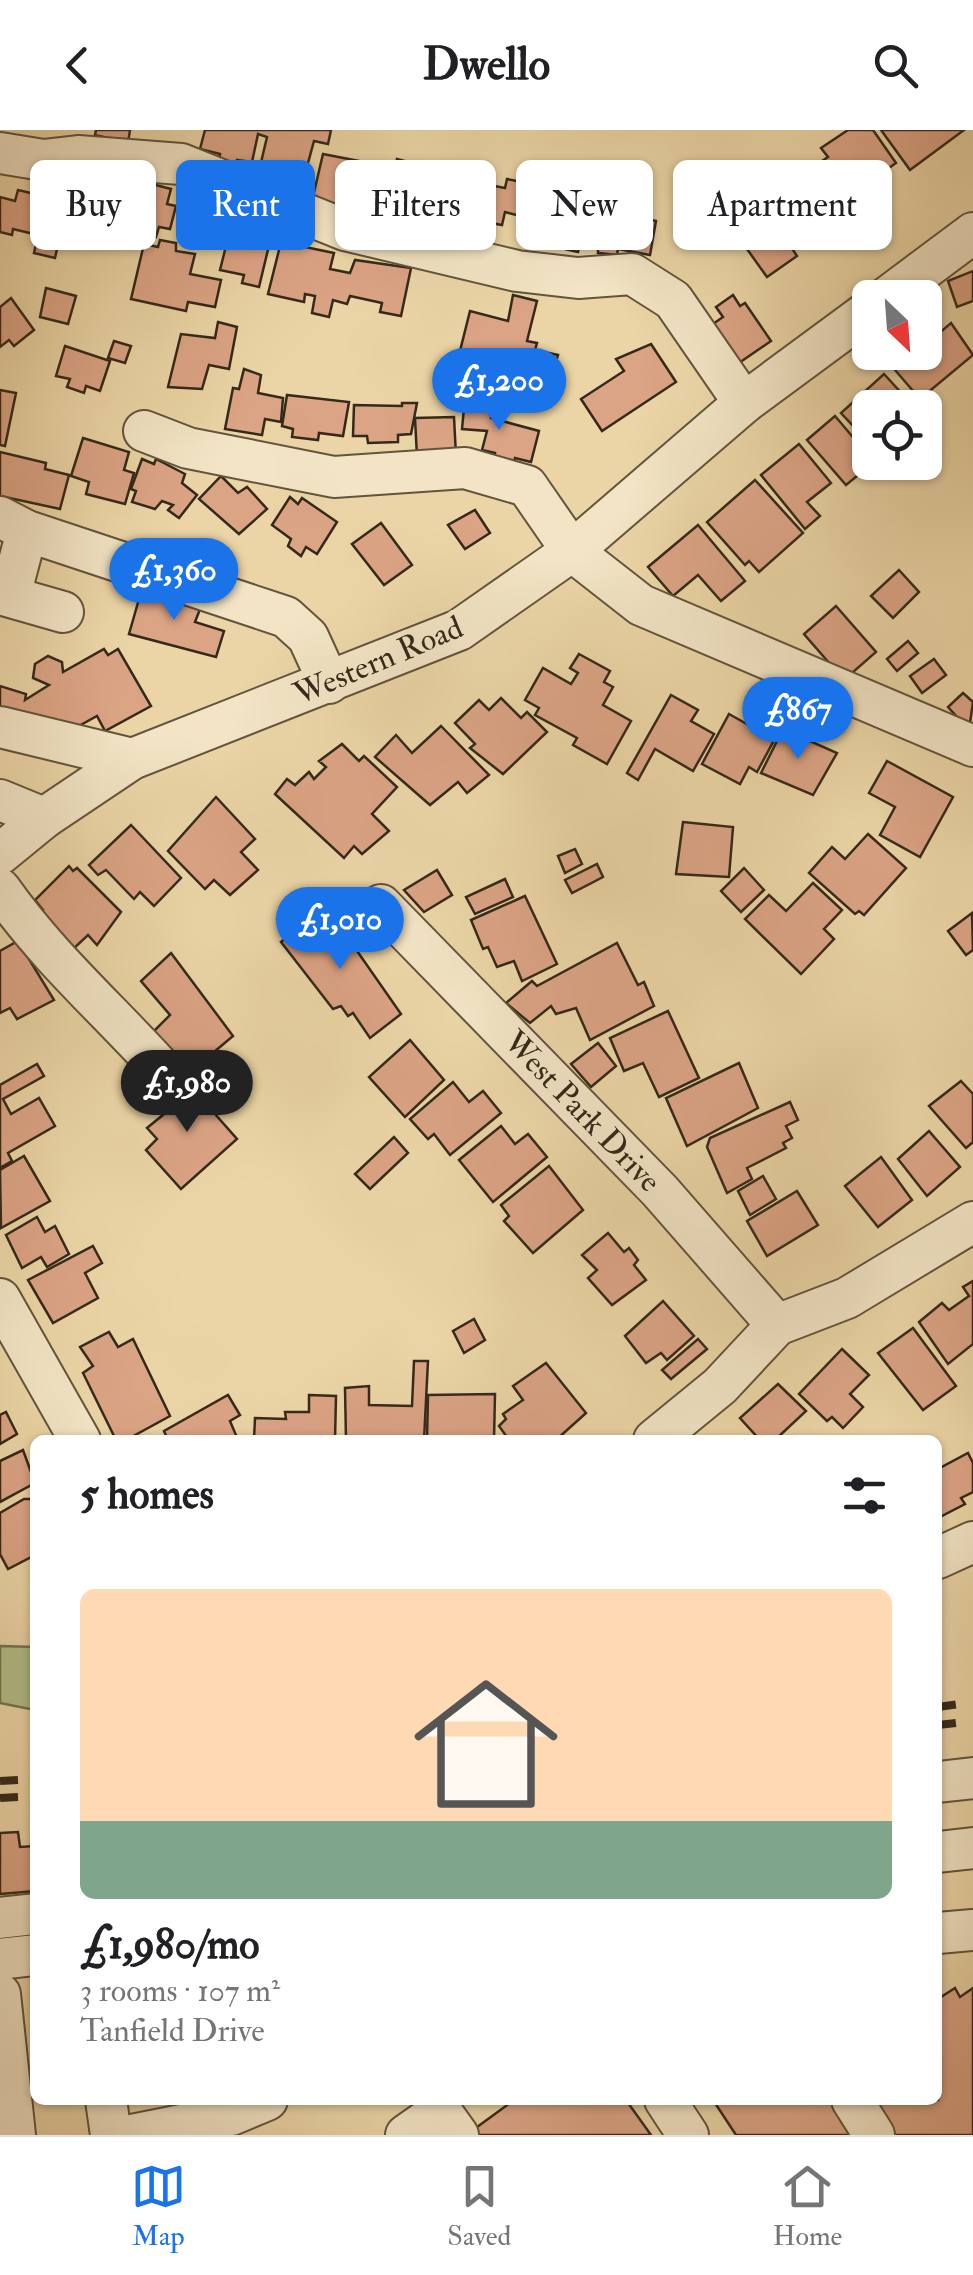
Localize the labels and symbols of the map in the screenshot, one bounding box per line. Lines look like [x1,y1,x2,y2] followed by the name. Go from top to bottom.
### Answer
[852,280,942,370] north arrow
[418,348,580,433] pin: £1,200
[93,538,255,623] pin: £1,360
[287,607,469,715] street label: Western Road
[739,677,857,762] pin: £867
[259,887,421,972] pin: £1,010
[494,1022,669,1201] street label: West Park Drive
[106,1050,268,1135] pin: £1,980

